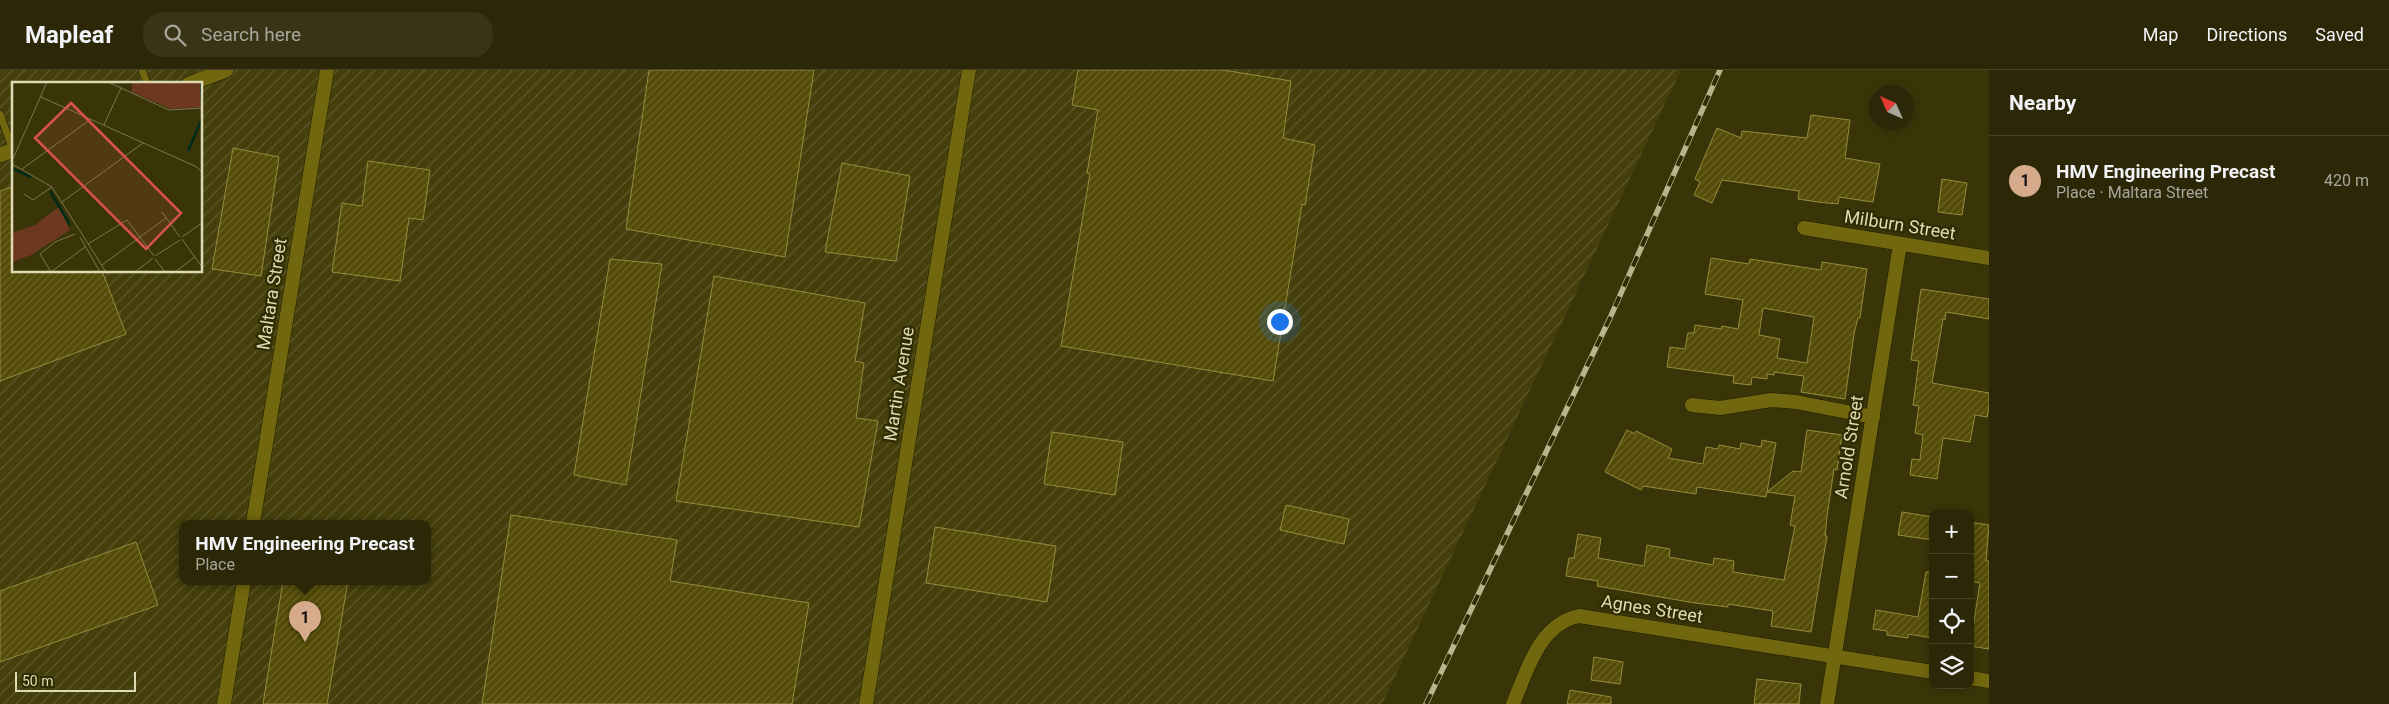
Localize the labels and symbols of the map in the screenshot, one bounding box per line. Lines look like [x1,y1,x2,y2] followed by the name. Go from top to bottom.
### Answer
[12,82,202,272] inset map
[1869,85,1914,130] north arrow
[1843,205,1957,244] street label: Milburn Street
[252,236,291,351] street label: Maltara Street
[1267,309,1293,335] your location
[879,325,918,443] street label: Martin Avenue
[1830,394,1867,500] street label: Arnold Street
[1600,590,1704,627] street label: Agnes Street
[289,601,321,642] pin: 1
[15,669,136,692] scale bar

